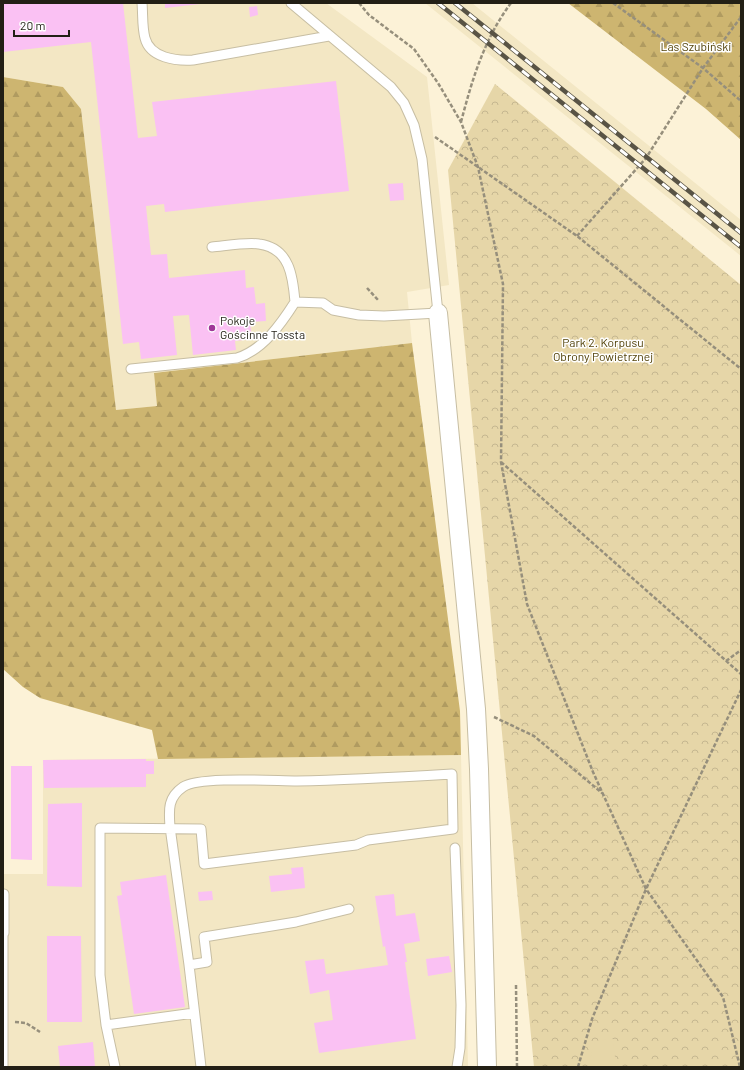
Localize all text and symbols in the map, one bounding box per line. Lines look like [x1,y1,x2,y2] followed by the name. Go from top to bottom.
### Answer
[14,12,69,38] scale bar
[20,18,46,32] text: 20 m
[661,39,731,53] park label: Las Szubiński
[220,313,305,341] place label: Pokoje Gościnne Tossta
[207,323,217,333] marker: Pokoje Gościnne Tossta
[553,335,653,363] park label: Park 2. Korpusu Obrony Powietrznej

